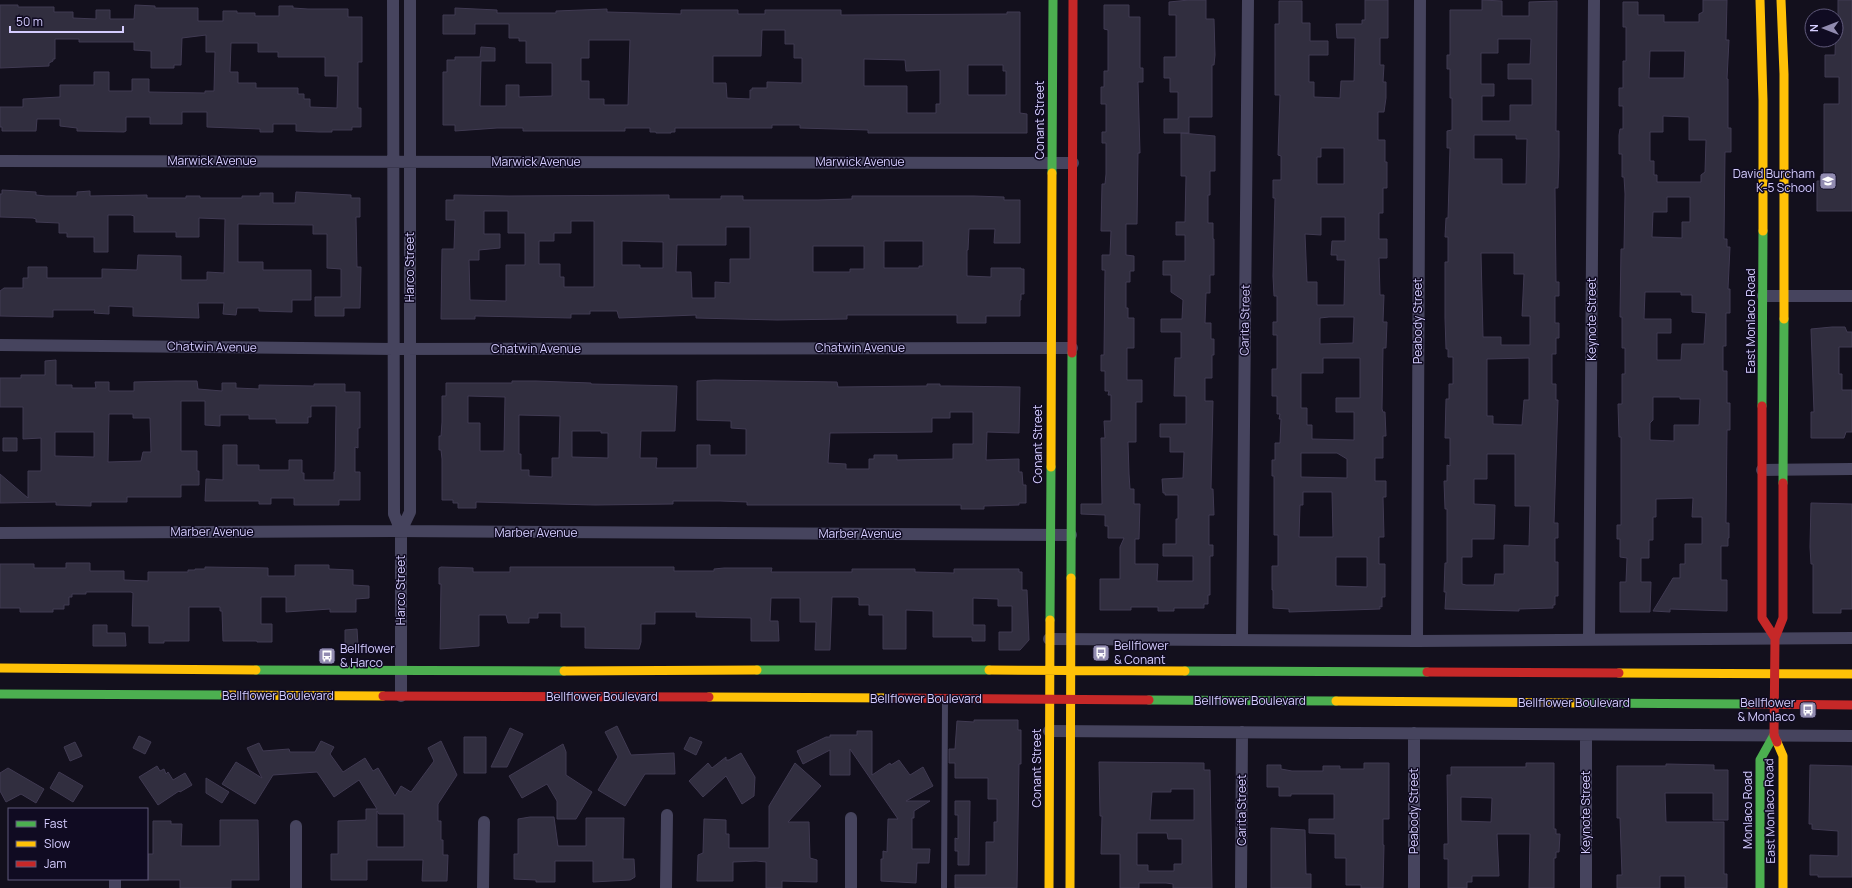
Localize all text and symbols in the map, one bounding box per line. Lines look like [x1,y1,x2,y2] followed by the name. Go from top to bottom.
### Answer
[10,8,123,34] scale bar
[1804,8,1844,48] north arrow
[16,13,43,30] text: 50 m
[1806,24,1821,32] text: N
[1031,80,1048,160] street label: Conant Street
[167,152,257,169] street label: Marwick Avenue
[491,153,581,170] street label: Marwick Avenue
[815,153,905,170] street label: Marwick Avenue
[1733,165,1815,196] place label: David Burcham K-5 School
[1818,171,1838,191] school or university icon: David Burcham K-5 School
[401,232,418,302] street label: Harco Street
[1742,268,1759,374] street label: East Monlaco Road
[1583,277,1600,361] street label: Keynote Street
[1409,278,1426,364] street label: Peabody Street
[1235,284,1254,356] street label: Carita Street
[167,337,257,356] street label: Chatwin Avenue
[815,339,905,356] street label: Chatwin Avenue
[491,340,581,357] street label: Chatwin Avenue
[1029,404,1046,484] street label: Conant Street
[170,523,254,540] street label: Marber Avenue
[494,524,578,541] street label: Marber Avenue
[818,525,902,542] street label: Marber Avenue
[392,555,409,625] street label: Harco Street
[1114,637,1169,668] place label: Bellflower & Conant
[340,640,395,671] place label: Bellflower & Harco
[1091,643,1111,663] bus stop icon: Bellflower & Conant
[317,646,337,666] bus stop icon: Bellflower & Harco
[222,687,334,704] street label: Bellflower Boulevard
[546,688,658,705] street label: Bellflower Boulevard
[870,690,982,707] street label: Bellflower Boulevard
[1194,692,1306,709] street label: Bellflower Boulevard
[1518,694,1630,711] street label: Bellflower Boulevard
[1737,694,1796,725] place label: Bellflower & Monlaco
[1798,700,1818,720] bus stop icon: Bellflower & Monlaco
[1028,728,1045,808] street label: Conant Street
[1760,758,1779,864] street label: East Monlaco Road
[1405,768,1422,854] street label: Peabody Street
[1577,770,1594,854] street label: Keynote Street
[1739,771,1756,849] street label: Monlaco Road
[1233,774,1250,846] street label: Carita Street
[8,808,148,880] legend
[44,815,68,832] text: Fast
[44,835,70,852] text: Slow
[44,855,66,872] text: Jam

